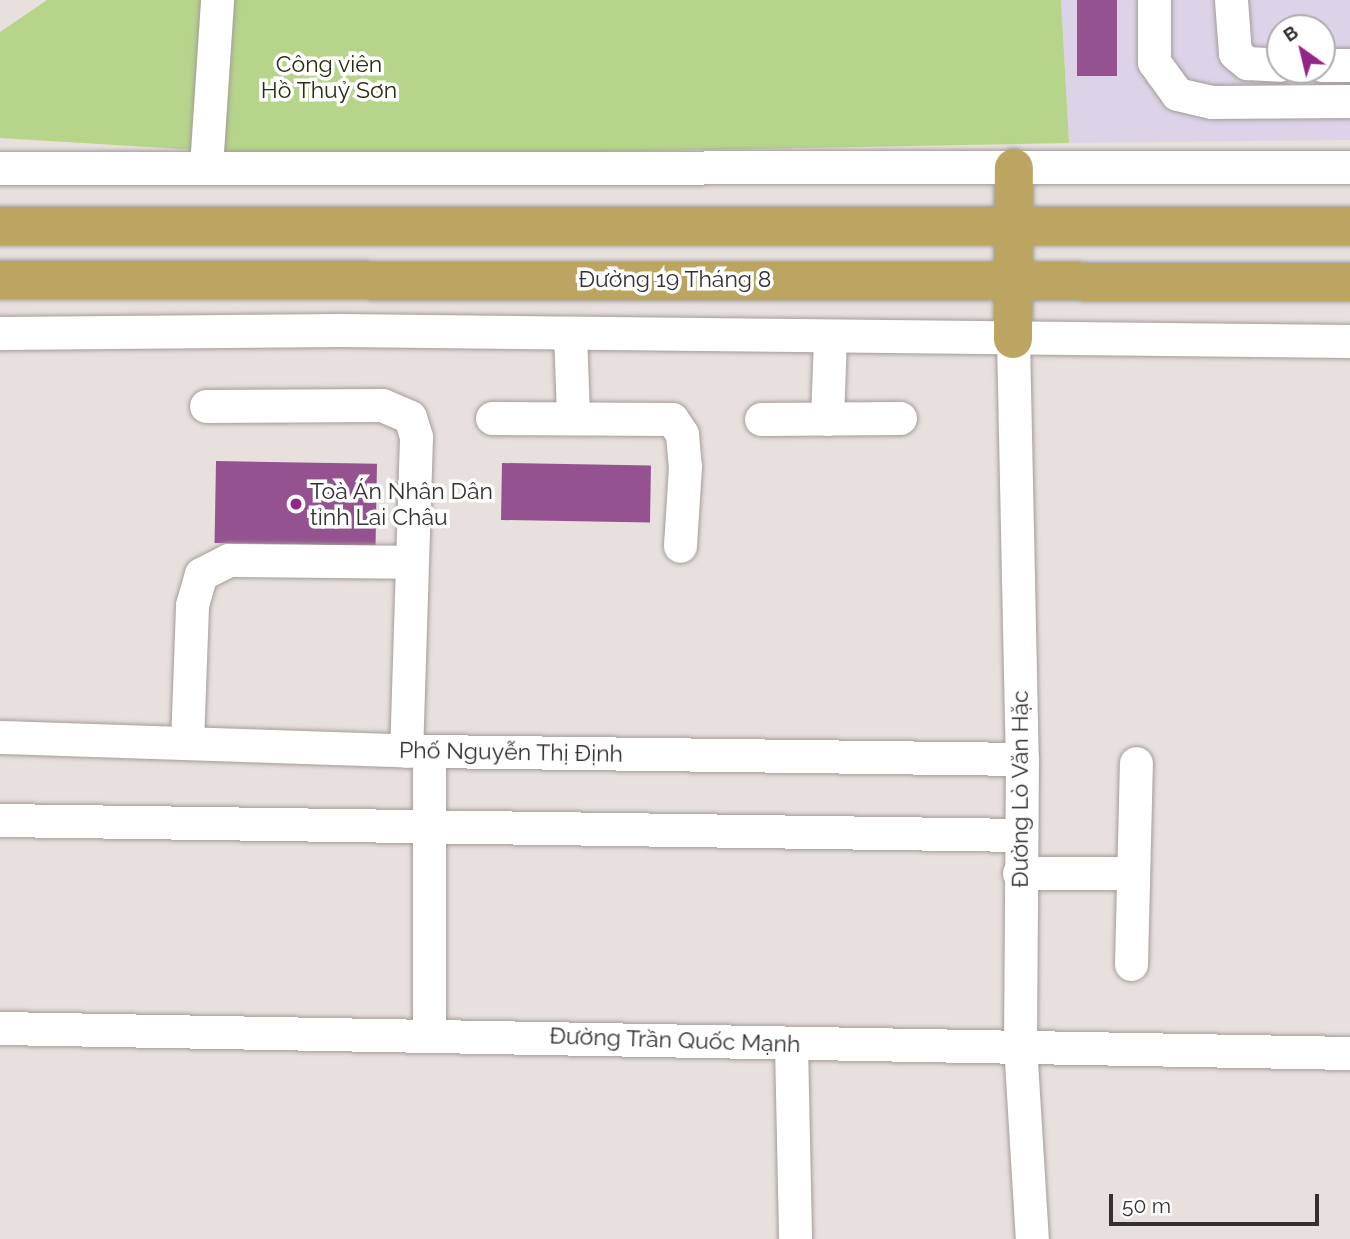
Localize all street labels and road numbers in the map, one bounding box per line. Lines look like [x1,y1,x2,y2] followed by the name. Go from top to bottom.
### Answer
[578,265,772,293] street label: Đường 19 Tháng 8
[1006,690,1034,888] street label: Đường Lò Văn Hặc
[398,736,624,768] street label: Phố Nguyễn Thị Định
[549,1022,801,1058] street label: Đường Trần Quốc Mạnh

